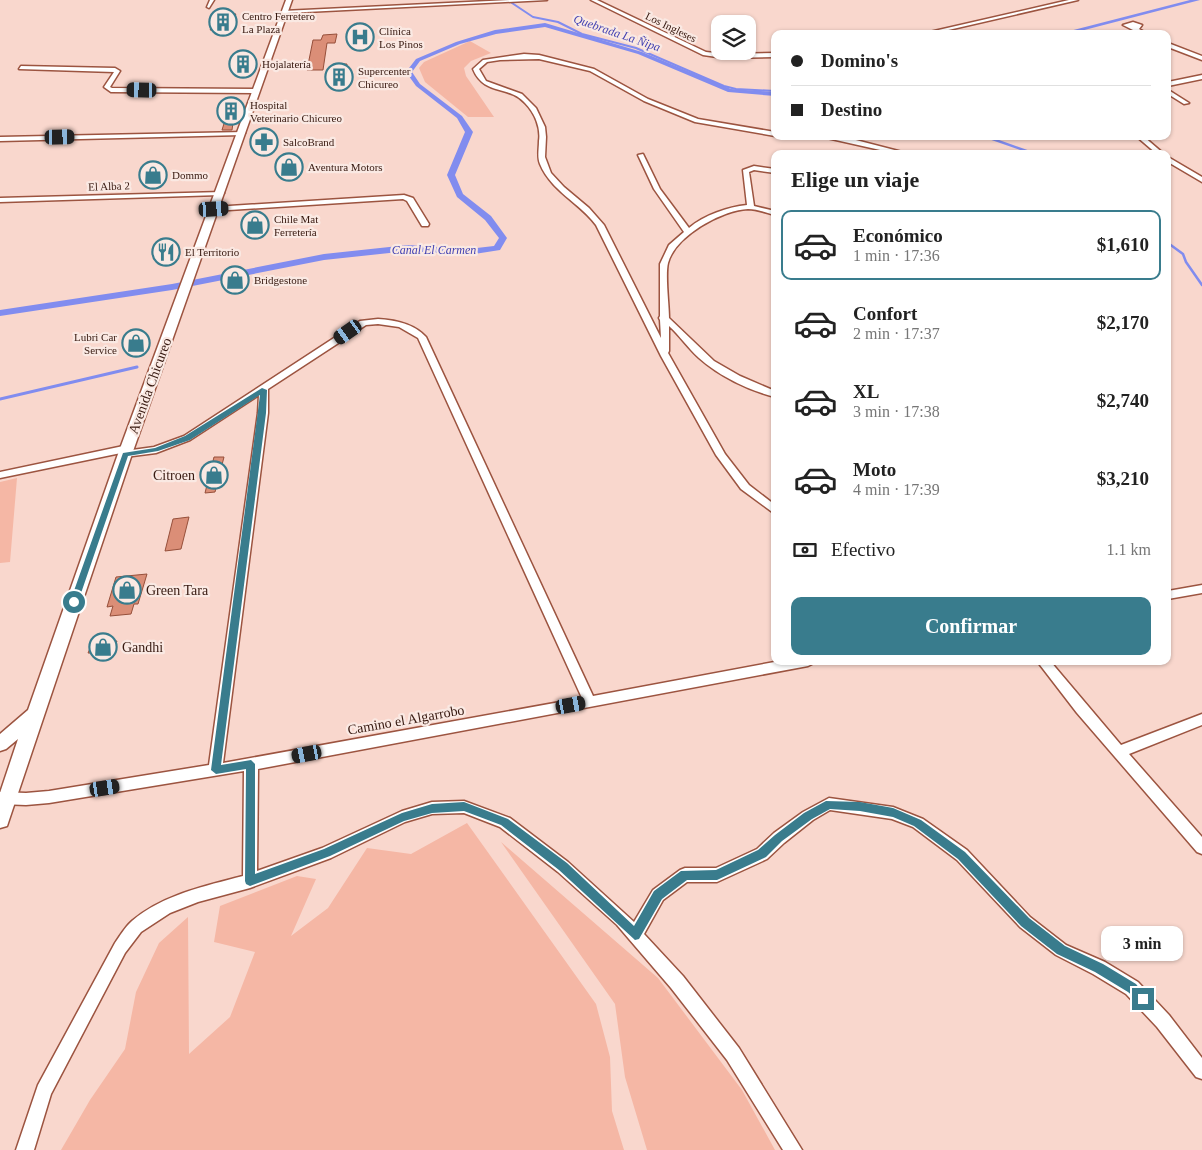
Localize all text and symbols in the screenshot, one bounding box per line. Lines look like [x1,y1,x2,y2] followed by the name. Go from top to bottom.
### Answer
[208,7,238,37] building icon: Centro Ferretero La Plaza
[644,9,698,45] street label: Los Ingleses
[242,10,315,35] place label: Centro Ferretero La Plaza
[572,12,662,54] water label: Quebrada La Ñipa
[711,15,756,60] map controls
[711,15,756,60] button: layers
[345,22,375,52] hospital icon: Clínica Los Pinos
[379,25,423,50] place label: Clínica Los Pinos
[228,49,258,79] building icon: Hojalatería
[821,50,898,71] text: Domino's
[262,58,311,70] place label: Hojalatería
[324,62,354,92] building icon: Supercenter Chicureo
[358,65,411,90] place label: Supercenter Chicureo
[126,82,157,98] car
[216,96,246,126] building icon: Hospital Veterinario Chicureo
[250,99,342,124] place label: Hospital Veterinario Chicureo
[821,99,882,120] text: Destino
[249,127,279,157] pharmacy icon: SalcoBrand
[44,129,75,145] car
[283,136,335,148] place label: SalcoBrand
[274,152,304,182] shop icon: Aventura Motors
[138,160,168,190] shop icon: Dommo
[308,161,383,173] place label: Aventura Motors
[791,167,919,192] text: Elige un viaje
[172,169,209,181] place label: Dommo
[88,179,130,193] street label: El Alba 2
[198,201,229,217] car
[240,210,270,240] shop icon: Chile Mat Ferretería
[274,213,318,238] place label: Chile Mat Ferretería
[793,223,838,268] icon: car
[853,225,943,246] text: Económico
[1097,234,1149,255] text: $1,610
[151,237,181,267] restaurant icon: El Territorio
[392,243,476,257] water label: Canal El Carmen
[185,246,240,258] place label: El Territorio
[853,247,940,264] text: 1 min · 17:36
[220,265,250,295] shop icon: Bridgestone
[254,274,307,286] place label: Bridgestone
[793,301,838,346] icon: car
[853,303,917,324] text: Confort
[1097,312,1149,333] text: $2,170
[331,317,364,347] car
[853,325,940,342] text: 2 min · 17:37
[121,328,151,358] shop icon: Lubri Car Service
[74,331,117,356] place label: Lubri Car Service
[126,336,174,436] street label: Avenida Chicureo
[793,379,838,424] icon: car
[853,381,879,402] text: XL
[1097,390,1149,411] text: $2,740
[853,403,940,420] text: 3 min · 17:38
[793,457,838,502] icon: car
[853,459,896,480] text: Moto
[199,460,229,490] shop icon: Citroen
[153,468,195,483] place label: Citroen
[1097,468,1149,489] text: $3,210
[853,481,940,498] text: 4 min · 17:39
[791,536,819,564] icon: cash
[831,539,895,560] text: Efectivo
[1107,541,1151,558] text: 1.1 km
[112,575,142,605] shop icon: Green Tara
[146,583,209,598] place label: Green Tara
[63,591,85,613] route start
[791,597,1151,655] button: Confirmar
[88,632,118,662] shop icon: Gandhi
[122,640,163,655] place label: Gandhi
[554,695,587,715] car
[346,702,466,738] street label: Camino el Algarrobo
[290,744,323,764] car
[89,778,120,798] car
[1102,926,1184,962] callout: 3 min
[1123,935,1161,952] text: 3 min
[1132,988,1154,1010] route end

